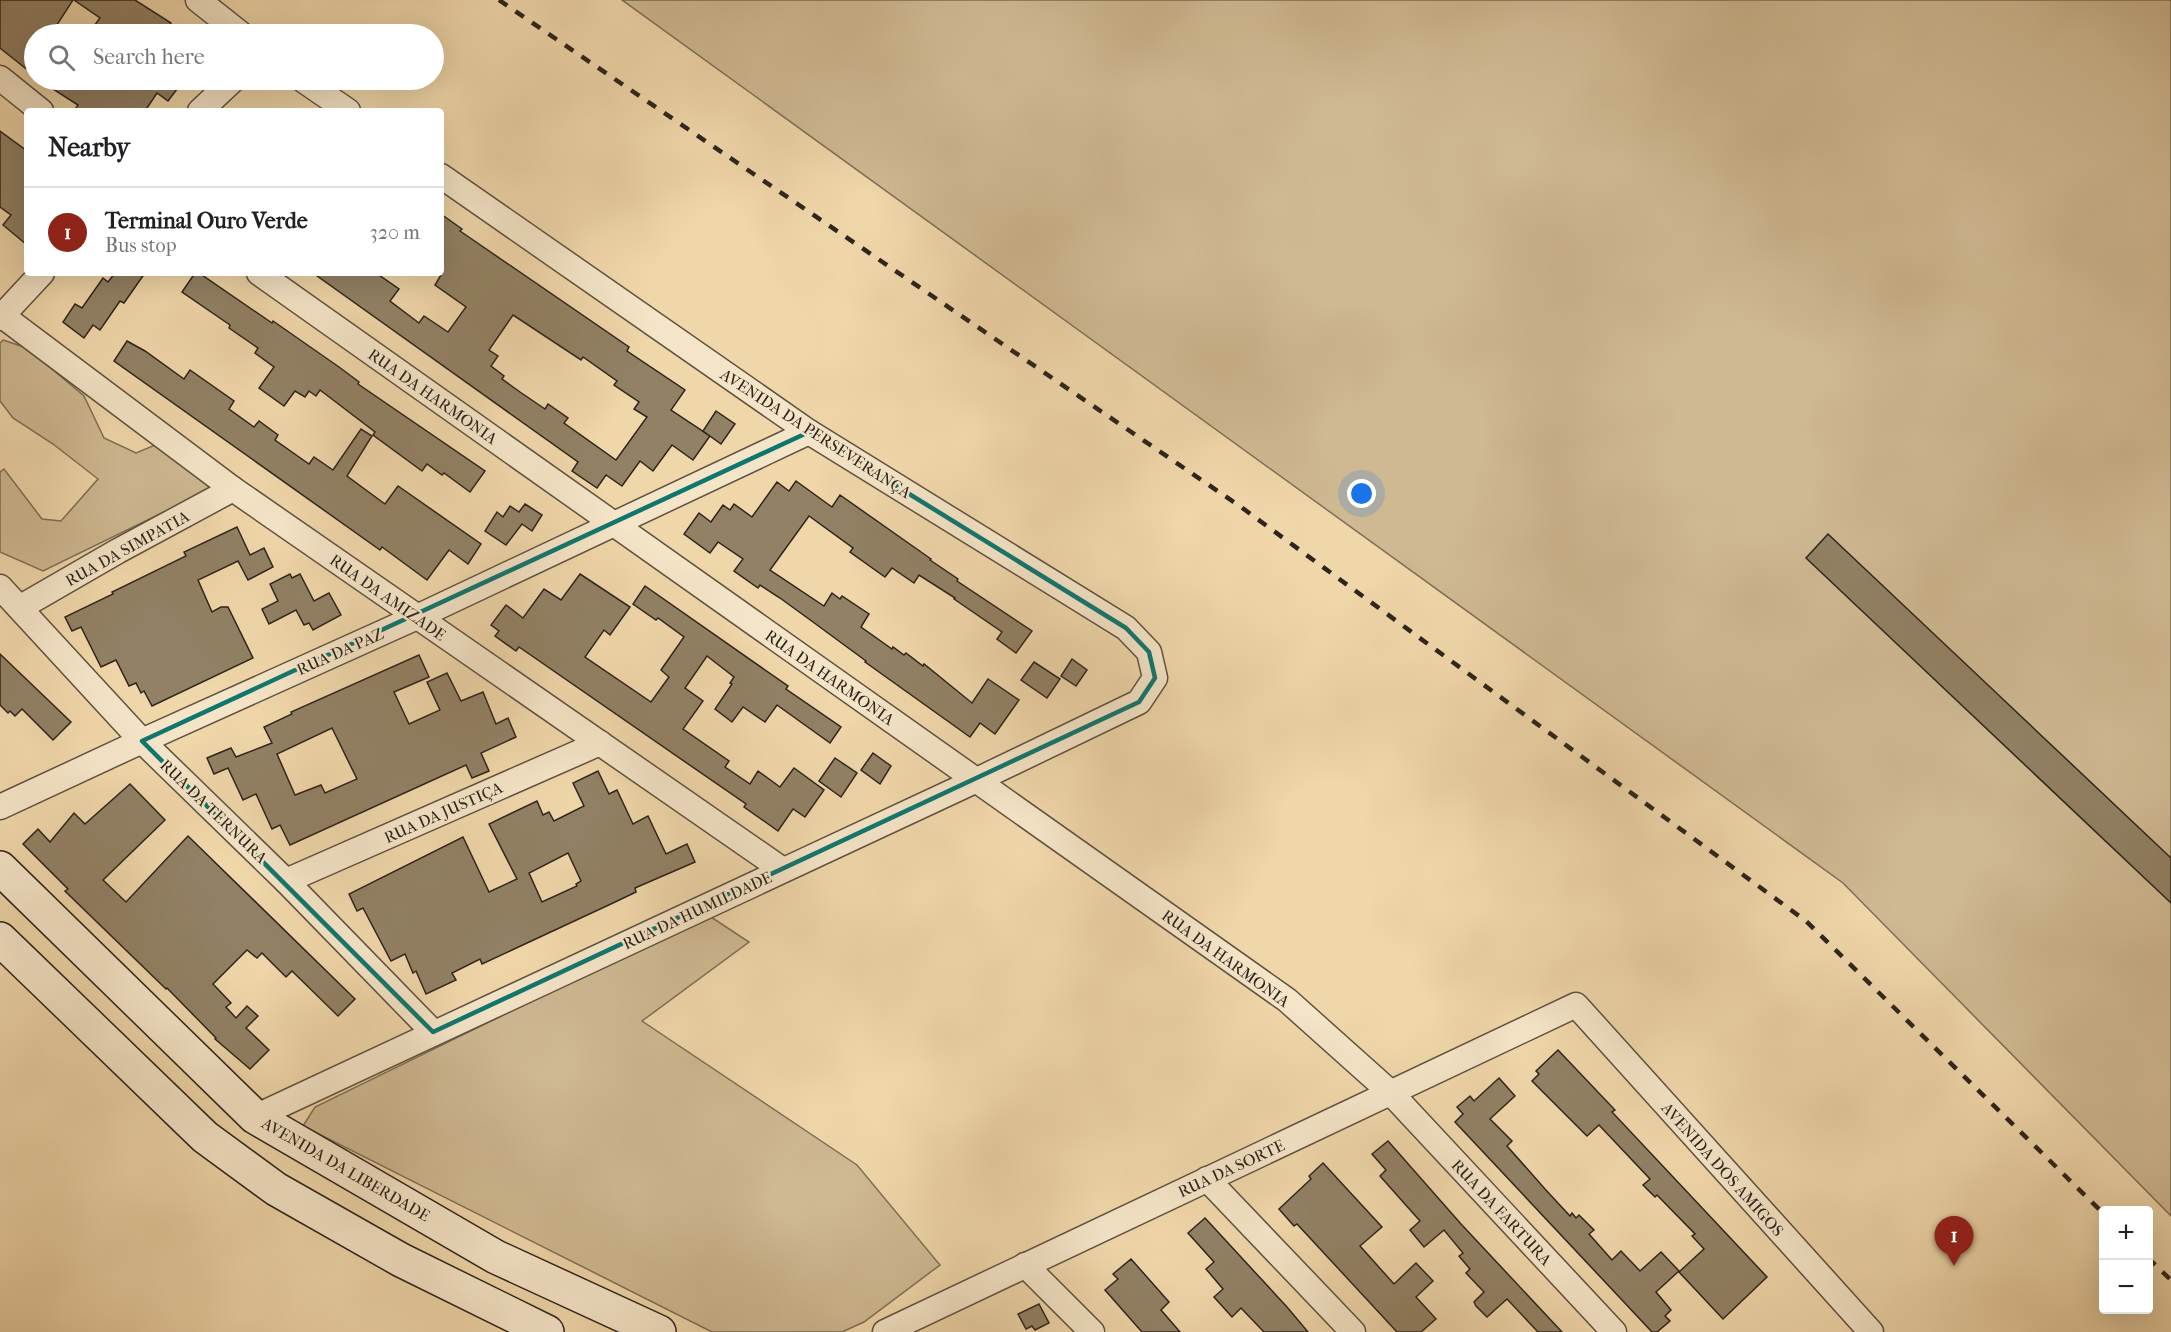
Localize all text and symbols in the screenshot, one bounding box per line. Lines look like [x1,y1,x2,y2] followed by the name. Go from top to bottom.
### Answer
[24,24,444,90] search box
[45,41,78,74] icon: search
[93,44,205,70] text: Search here
[48,132,130,163] text: Nearby
[105,208,308,234] text: Terminal Ouro Verde
[64,221,71,244] text: 1
[370,221,420,244] text: 320 m
[105,234,177,257] text: Bus stop
[365,345,501,448] street label: RUA DA HARMONIA
[715,364,915,503] street label: AVENIDA DA PERSEVERANÇA
[1347,479,1376,508] your location
[62,506,193,590] street label: RUA DA SIMPATIA
[326,550,450,645] street label: RUA DA AMIZADE
[294,624,387,679] street label: RUA DA PAZ
[762,626,898,729] street label: RUA DA HARMONIA
[156,755,272,868] street label: RUA DA TERNURA
[381,778,506,848] street label: RUA DA JUSTIÇA
[620,867,775,953] street label: RUA DA HUMILDADE
[1158,906,1294,1011] street label: RUA DA HARMONIA
[1657,1098,1788,1240] street label: AVENIDA DOS AMIGOS
[258,1113,433,1225] street label: AVENIDA DA LIBERDADE
[1175,1135,1288,1201] street label: RUA DA SORTE
[1448,1155,1556,1270] street label: RUA DA FARTURA
[2099,1206,2153,1314] map controls
[2099,1206,2153,1260] button: +
[1934,1216,1974,1266] pin: 1
[2099,1260,2153,1314] button: −

